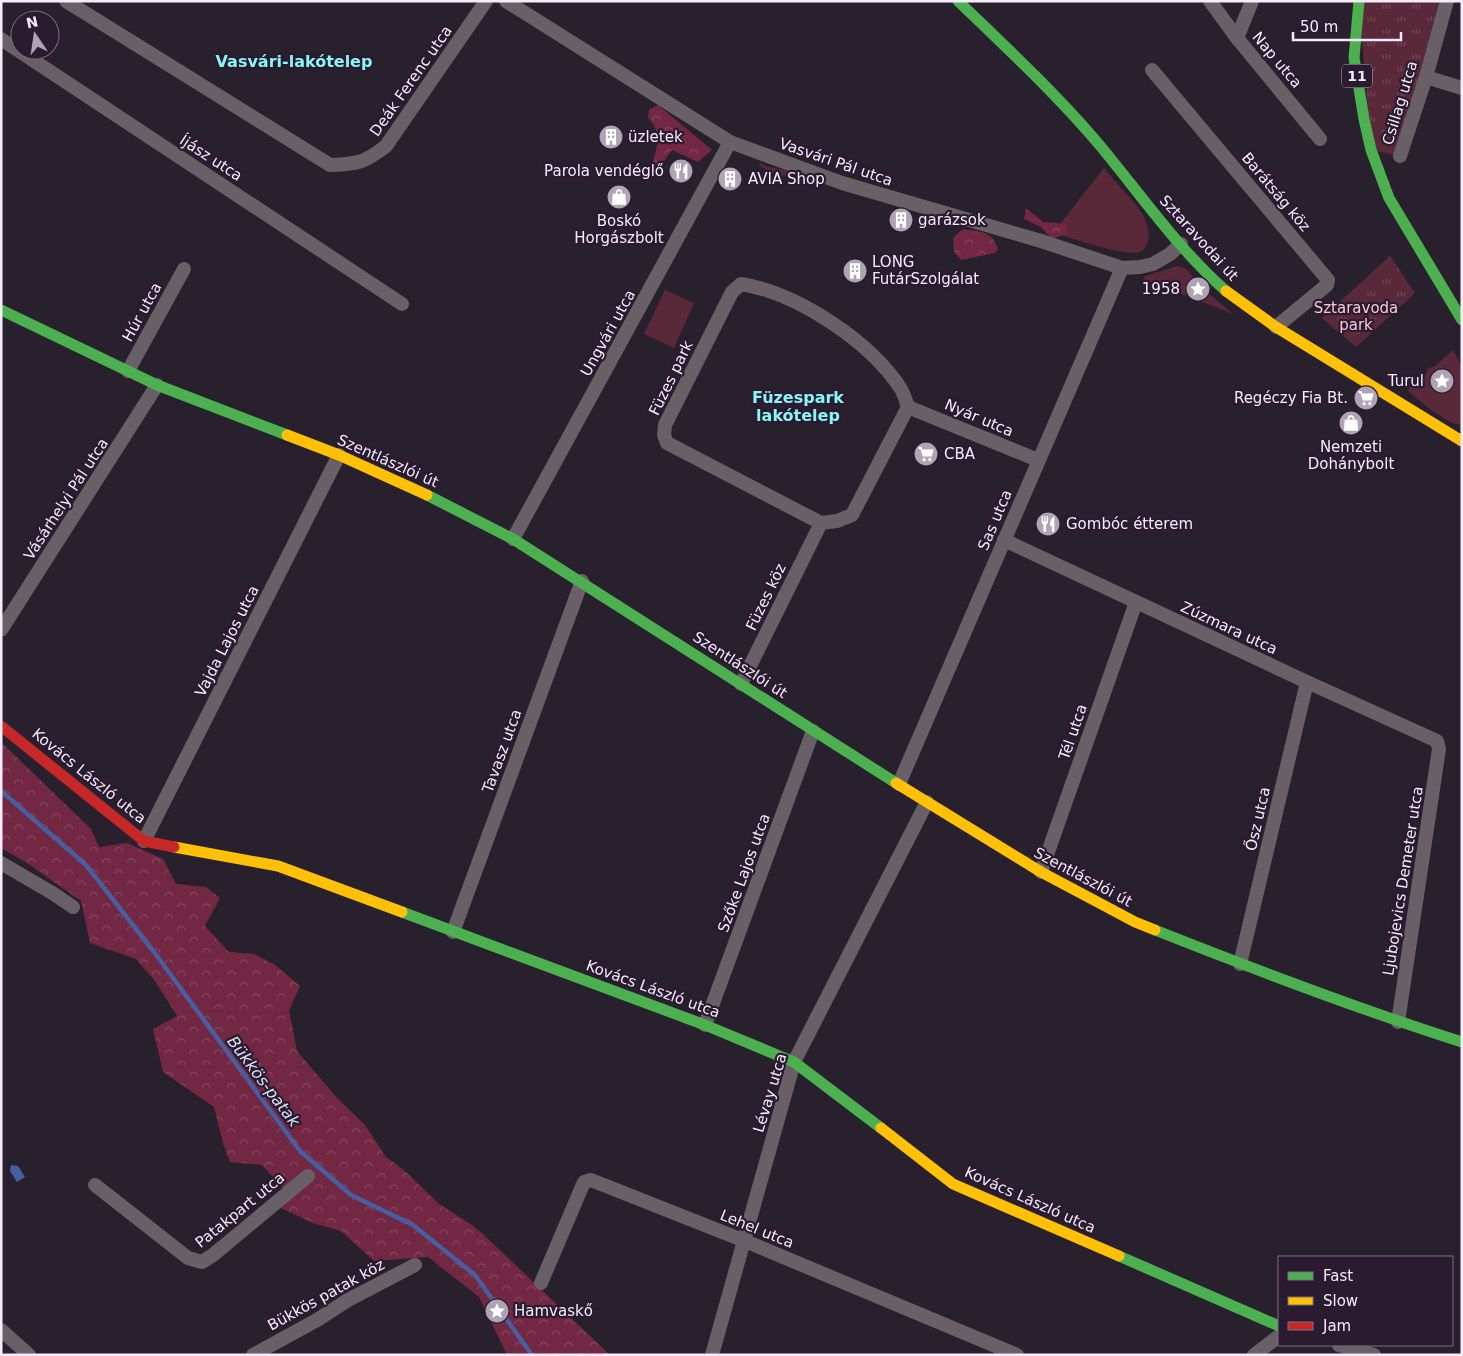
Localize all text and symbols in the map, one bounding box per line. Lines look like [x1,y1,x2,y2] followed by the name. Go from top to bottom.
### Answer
[10,10,60,60] north arrow
[1293,10,1400,42] scale bar
[25,13,40,31] text: N
[1300,18,1338,36] text: 50 m
[366,22,456,140] street label: Deák Ferenc utca
[1248,28,1306,92] street label: Nap utca
[216,52,372,71] district label: Vasvári-lakótelep
[1379,59,1421,147] street label: Csillag utca
[1342,64,1372,88] road number: 11
[598,124,624,150] building icon: üzletek
[628,128,683,146] place label: üzletek
[176,130,246,185] street label: Íjász utca
[777,134,895,190] street label: Vasvári Pál utca
[1238,149,1314,235] street label: Barátság köz
[668,158,694,184] restaurant icon: Parola vendéglő
[544,162,664,180] place label: Parola vendéglő
[717,166,743,192] building icon: AVIA Shop
[748,170,825,188] place label: AVIA Shop
[606,184,632,210] shop icon: Boskó Horgászbolt
[1156,192,1242,285] street label: Sztaravodai út
[888,207,914,233] building icon: garázsok
[918,211,986,229] place label: garázsok
[574,212,664,247] place label: Boskó Horgászbolt
[872,253,979,288] place label: LONG FutárSzolgálat
[842,258,868,284] building icon: LONG FutárSzolgálat
[1185,276,1211,302] place icon: 1958
[118,279,166,345] street label: Húr utca
[1142,280,1180,298] place label: 1958
[577,287,639,379] street label: Ungvári utca
[1314,299,1398,334] park label: Sztaravoda park
[645,338,697,418] street label: Füzes park
[1429,368,1455,394] place icon: Turul
[1387,372,1424,390] place label: Turul
[1353,385,1379,411] supermarket icon: Regéczy Fia Bt.
[752,388,844,425] district label: Füzespark lakótelep
[1234,389,1348,407] place label: Regéczy Fia Bt.
[942,395,1016,441] street label: Nyár utca
[1338,410,1364,436] shop icon: Nemzeti Dohánybolt
[335,431,441,491] street label: Szentlászlói út
[20,435,112,563] street label: Vásárhelyi Pál utca
[1308,438,1394,473] place label: Nemzeti Dohánybolt
[913,441,939,467] supermarket icon: CBA
[944,445,976,463] place label: CBA
[974,487,1016,553] street label: Sas utca
[1035,511,1061,537] restaurant icon: Gombóc étterem
[1066,515,1193,533] place label: Gombóc étterem
[742,560,790,633] street label: Füzes köz
[191,582,263,700] street label: Vajda Lajos utca
[1178,598,1280,658] street label: Zúzmara utca
[690,628,791,702] street label: Szentlászlói út
[1055,702,1091,763] street label: Tél utca
[478,707,525,796] street label: Tavasz utca
[28,725,150,827] street label: Kovács László utca
[1240,785,1274,853] street label: Ősz utca
[1379,785,1427,977] street label: Ljubojevics Demeter utca
[714,811,774,935] street label: Szőke Lajos utca
[1031,844,1135,911] street label: Szentlászlói út
[584,956,722,1022] street label: Kovács László utca
[223,1032,304,1131] water label: Bükkös-patak
[749,1051,791,1135] street label: Lévay utca
[962,1163,1098,1237] street label: Kovács László utca
[192,1168,288,1252] street label: Patakpart utca
[718,1206,796,1252] street label: Lehel utca
[264,1255,388,1335] street label: Bükkös patak köz
[1278,1256,1453,1346] legend
[1323,1267,1353,1285] text: Fast
[1323,1292,1358,1310] text: Slow
[484,1298,510,1324] place icon: Hamvaskő
[514,1302,593,1320] place label: Hamvaskő
[1322,1317,1351,1335] text: Jam

